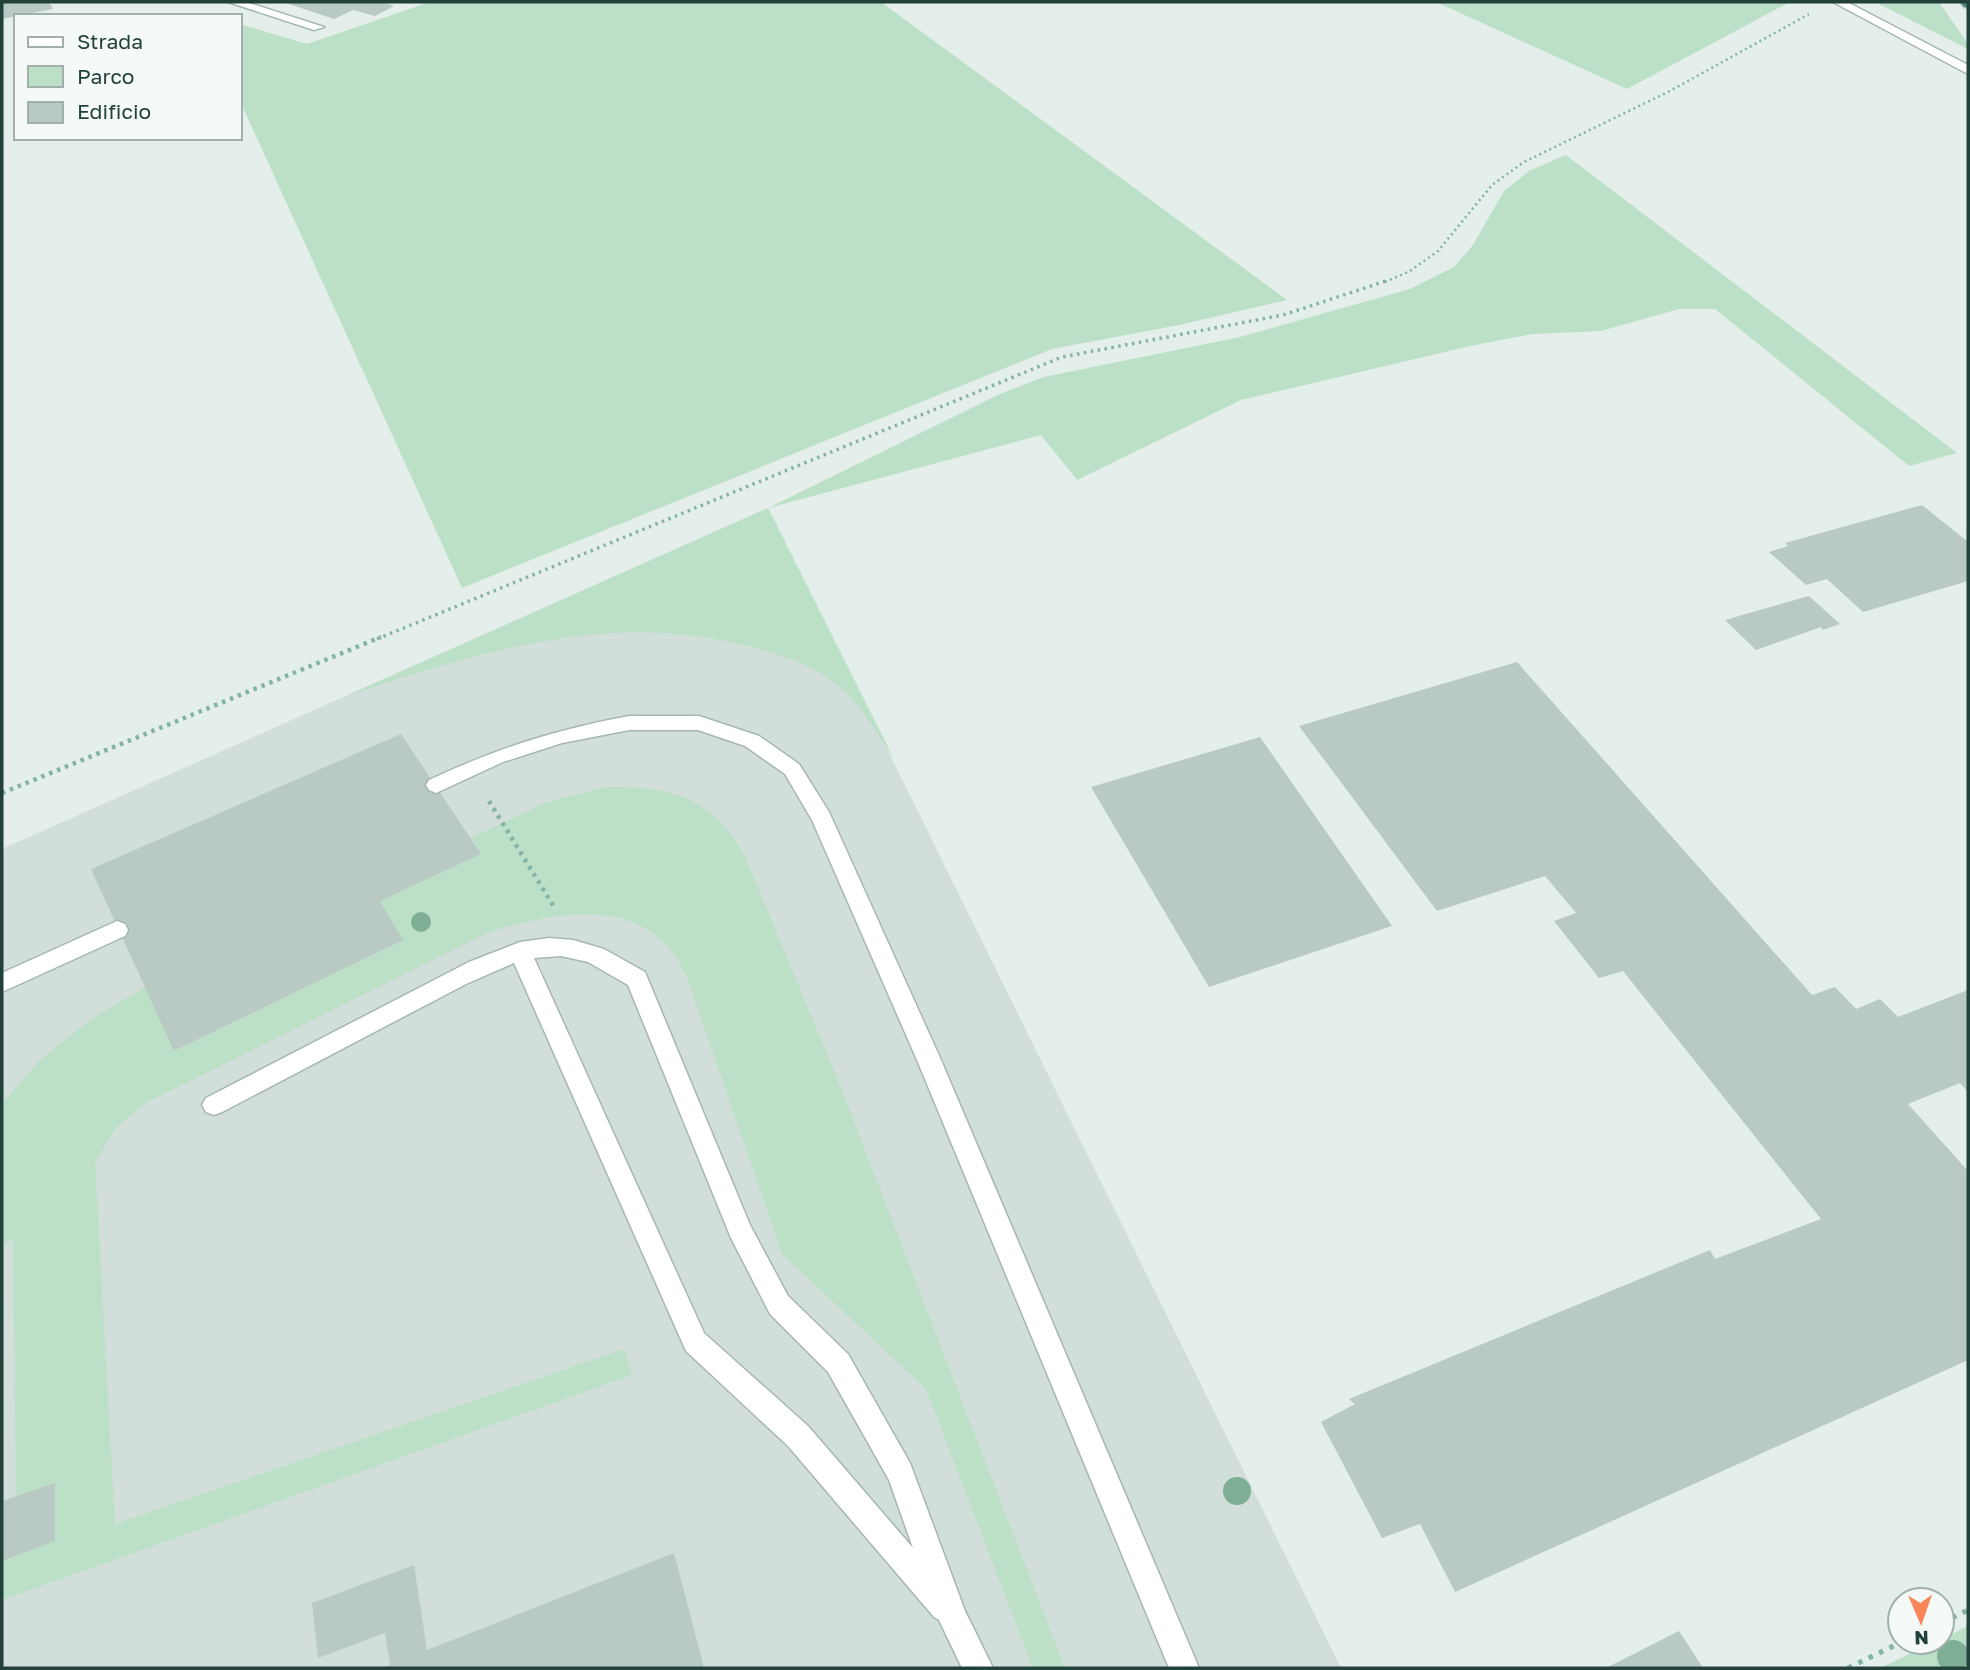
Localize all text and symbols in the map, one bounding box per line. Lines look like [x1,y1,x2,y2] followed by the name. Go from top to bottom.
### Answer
[14,14,242,140] legend
[77,28,143,54] text: Strada
[77,63,134,89] text: Parco
[77,98,151,124] text: Edificio
[1886,1586,1956,1656] north arrow
[1914,1627,1929,1650] text: N

